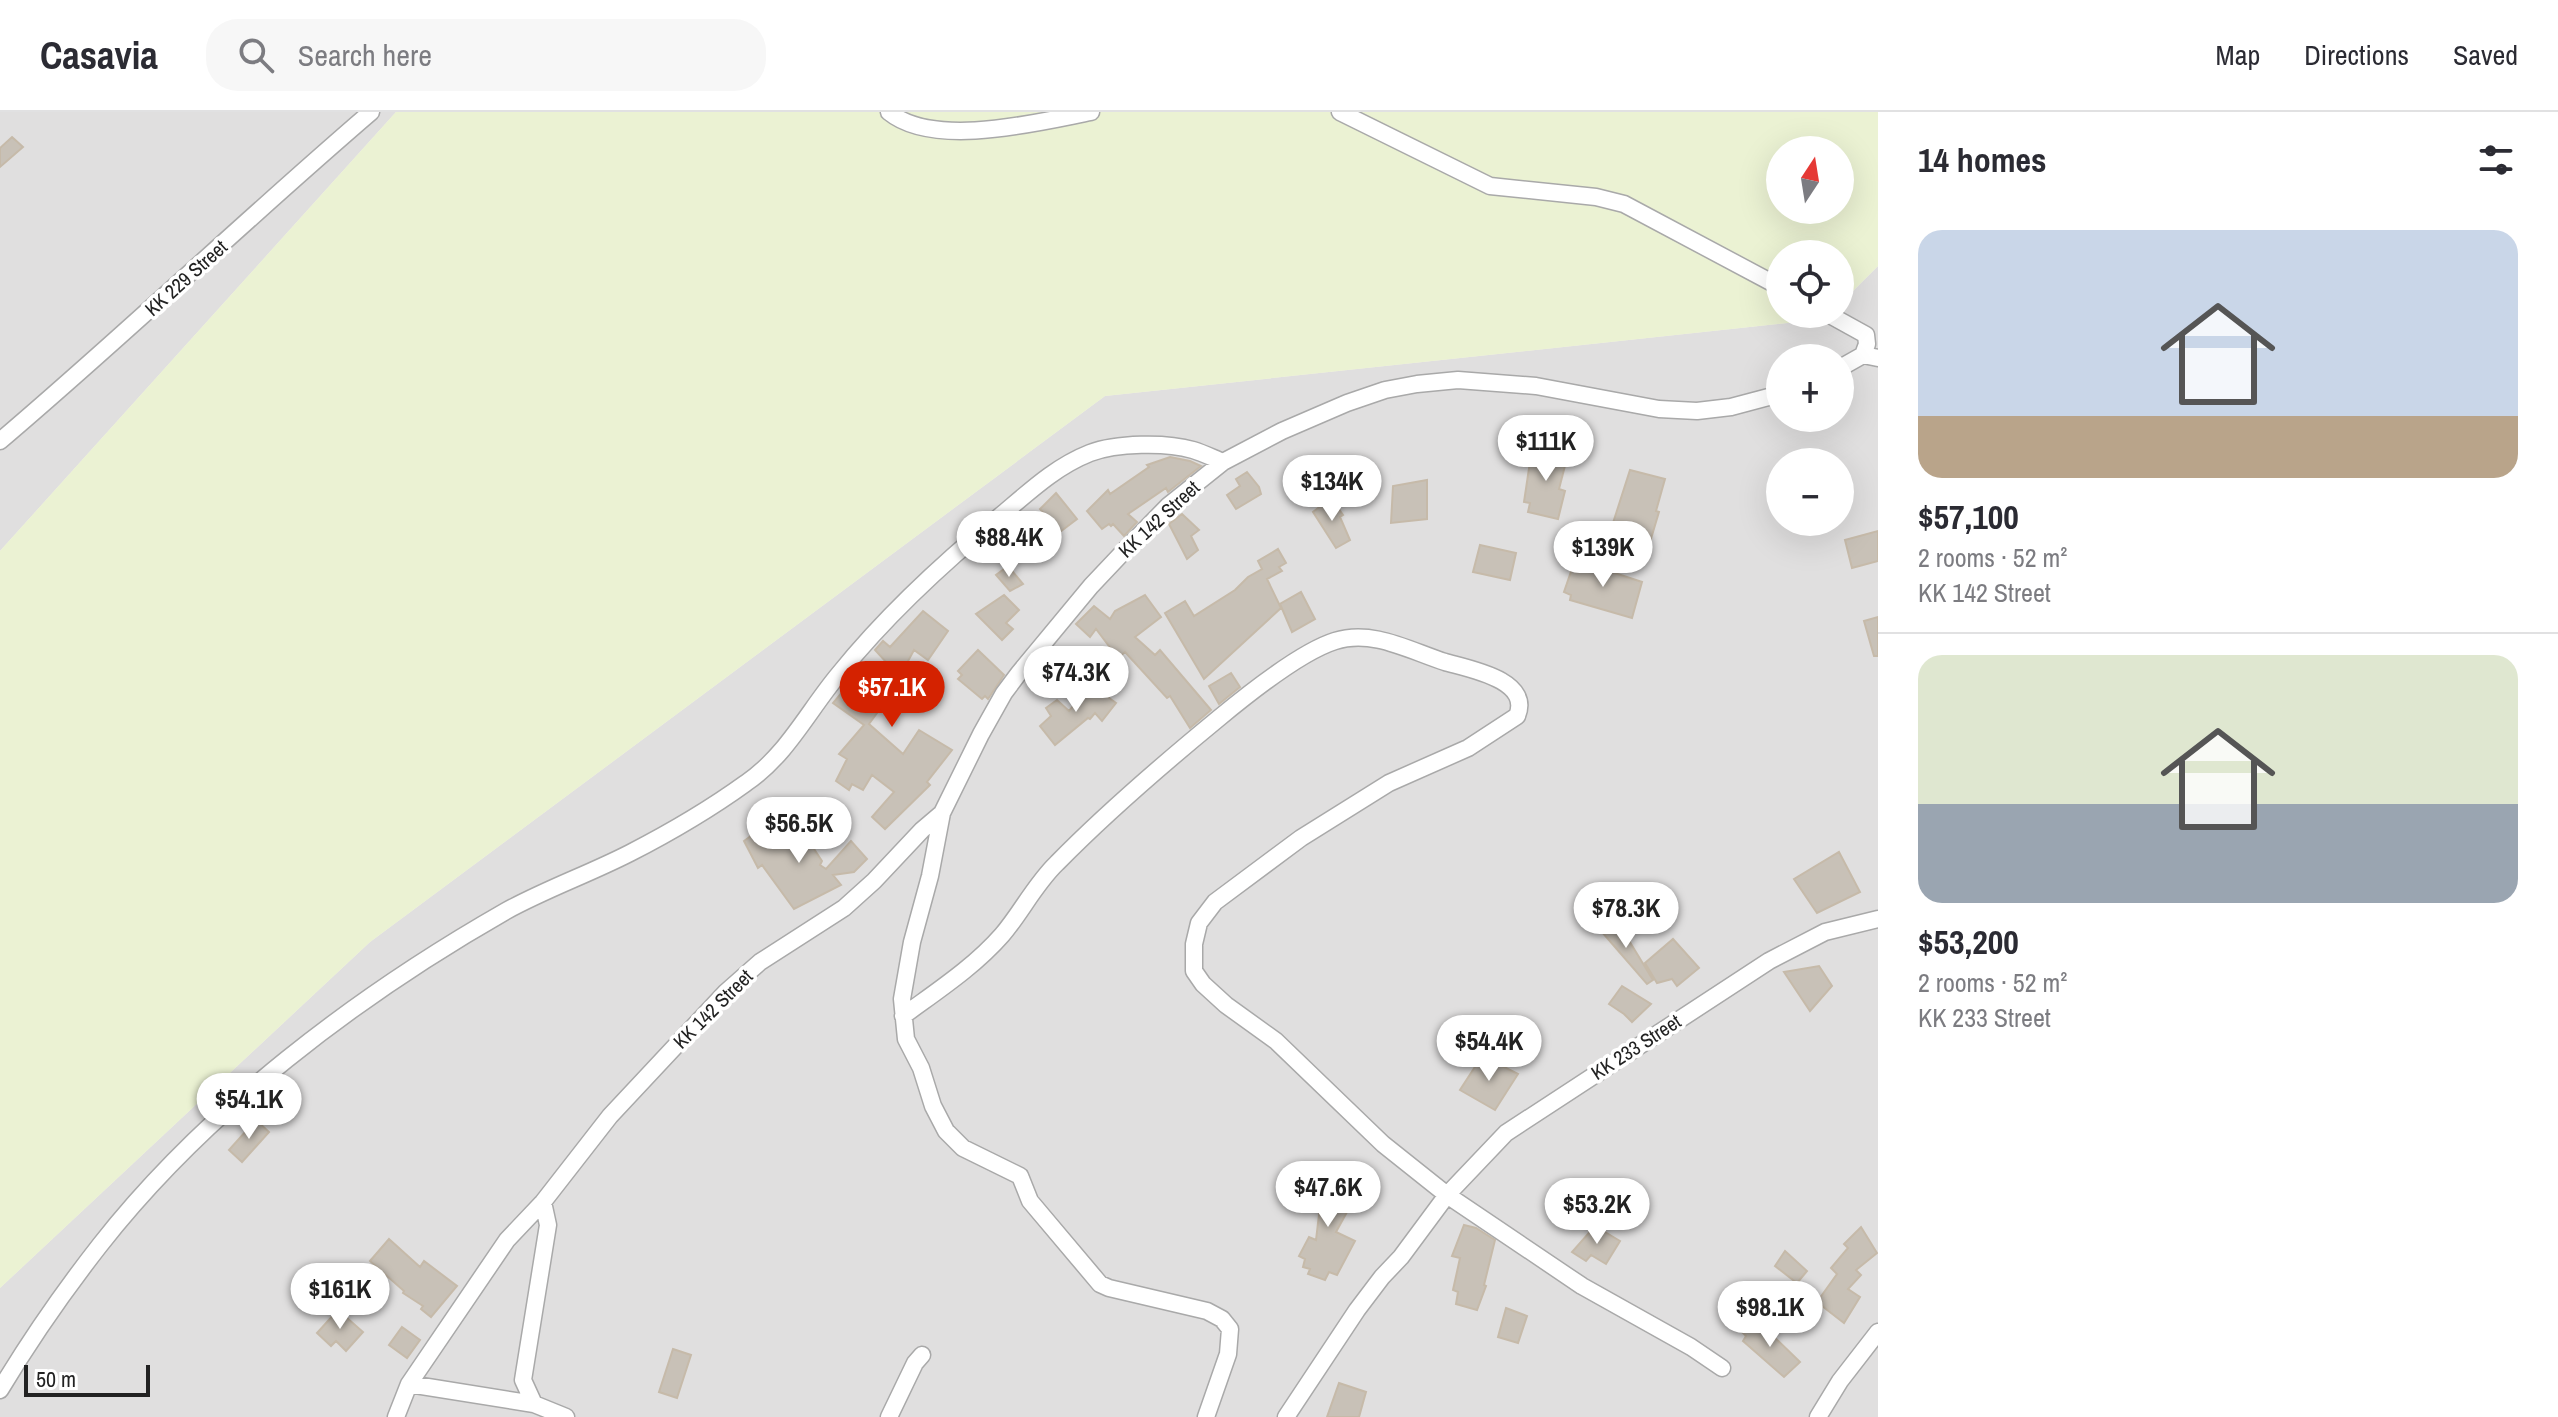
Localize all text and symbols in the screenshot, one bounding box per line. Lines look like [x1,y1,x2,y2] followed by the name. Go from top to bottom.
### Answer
[206,19,766,91] search box
[40,30,158,81] text: Casavia
[234,33,278,77] icon: search
[298,35,432,75] text: Search here
[2216,36,2260,74] text: Map
[2304,36,2409,74] text: Directions
[2453,36,2518,74] text: Saved
[1766,136,1854,224] north arrow
[1766,136,1854,536] map controls
[1918,137,2047,183] text: 14 homes
[2474,138,2518,182] icon: filters
[139,233,233,322] street label: KK 229 Street
[1766,240,1854,328] button: locate
[2146,282,2290,426] icon: home
[1766,344,1854,432] button: +
[1490,415,1602,483] pin: $111K
[1516,423,1576,458] text: $111K
[1766,448,1854,536] button: −
[1276,455,1388,523] pin: $134K
[1301,463,1363,498] text: $134K
[1112,474,1206,563] street label: KK 142 Street
[1918,494,2019,540] text: $57,100
[944,511,1074,579] pin: $88.4K
[975,519,1043,554] text: $88.4K
[1547,521,1659,589] pin: $139K
[1572,529,1634,564] text: $139K
[1918,540,2067,575] text: 2 rooms · 52 m²
[1918,575,2051,610] text: KK 142 Street
[1011,646,1141,714] pin: $74.3K
[1042,654,1110,689] text: $74.3K
[827,661,957,729] pin: $57.1K
[858,669,926,704] text: $57.1K
[2146,707,2290,851] icon: home
[734,797,864,865] pin: $56.5K
[765,805,833,840] text: $56.5K
[1561,882,1691,950] pin: $78.3K
[1592,890,1660,925] text: $78.3K
[1918,919,2019,965] text: $53,200
[667,963,759,1054] street label: KK 142 Street
[1918,965,2067,1000] text: 2 rooms · 52 m²
[1918,1000,2051,1035] text: KK 233 Street
[1586,1007,1686,1086] street label: KK 233 Street
[1424,1015,1554,1083] pin: $54.4K
[1455,1023,1523,1058] text: $54.4K
[184,1073,314,1141] pin: $54.1K
[215,1081,283,1116] text: $54.1K
[1263,1161,1393,1229] pin: $47.6K
[1294,1169,1362,1204] text: $47.6K
[1532,1178,1662,1246] pin: $53.2K
[1563,1186,1631,1221] text: $53.2K
[284,1263,396,1331] pin: $161K
[309,1271,371,1306] text: $161K
[1705,1281,1835,1349] pin: $98.1K
[1736,1289,1804,1324] text: $98.1K
[24,1361,150,1397] scale bar
[36,1364,76,1394] text: 50 m

